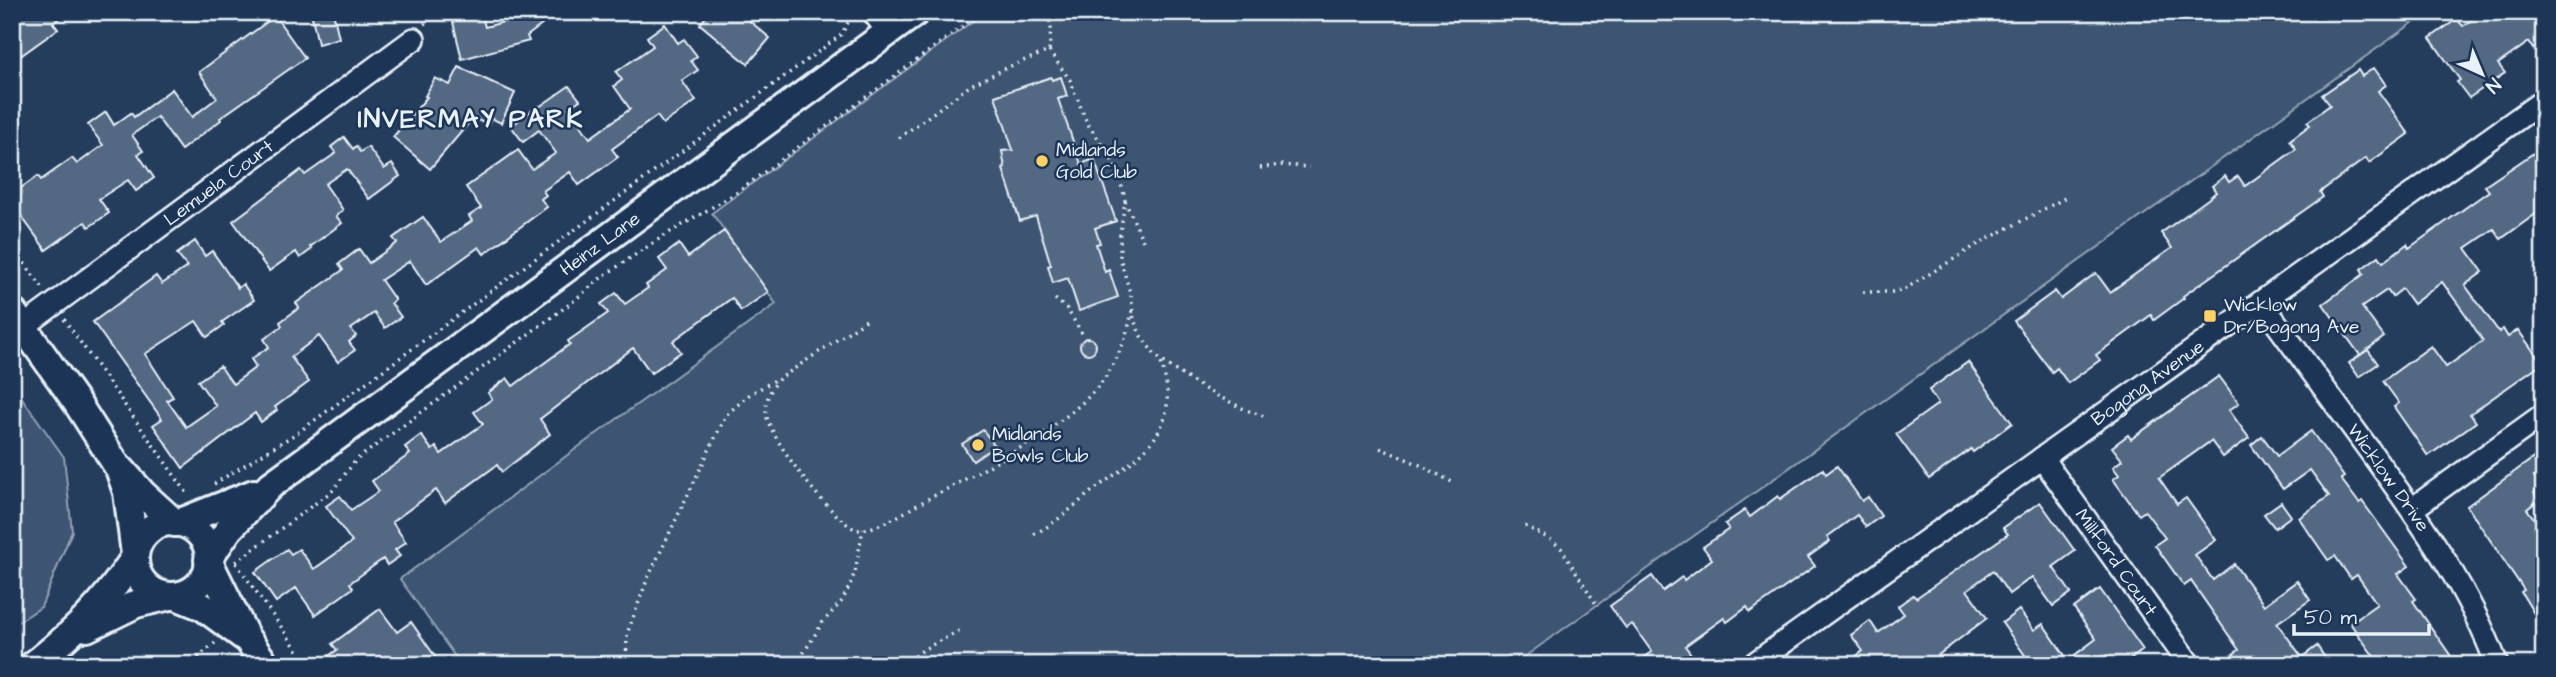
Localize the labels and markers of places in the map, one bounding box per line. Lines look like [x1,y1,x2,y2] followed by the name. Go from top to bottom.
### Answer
[1056,137,1137,186] place label: Midlands Gold Club
[1034,153,1050,169] marker: Midlands Gold Club
[2224,292,2359,342] place label: Wicklow Dr/Bogong Ave
[2202,308,2218,324] marker: Wicklow Dr/Bogong Ave
[992,421,1089,470] place label: Midlands Bowls Club
[970,437,986,453] marker: Midlands Bowls Club

